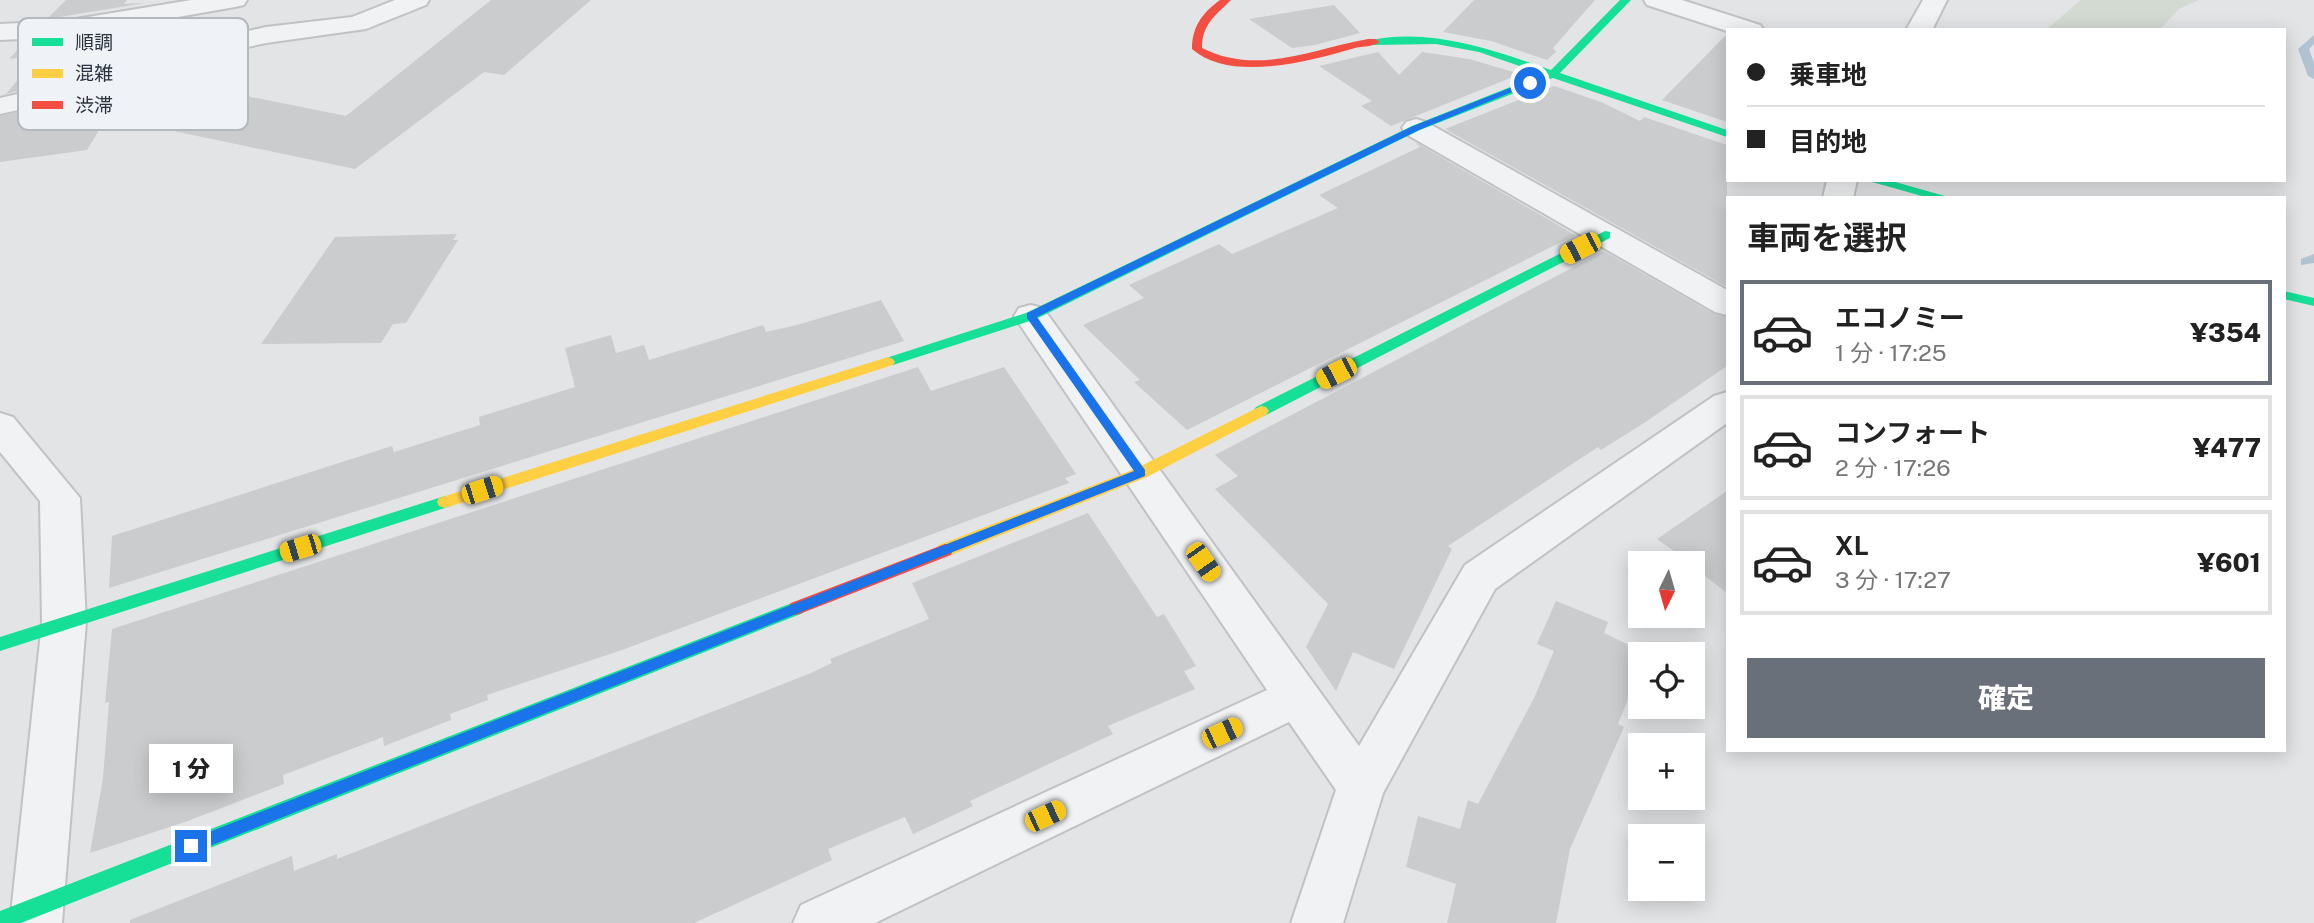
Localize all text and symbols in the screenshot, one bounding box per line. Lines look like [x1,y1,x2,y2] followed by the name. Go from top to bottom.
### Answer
[18,18,248,130] legend
[75,31,113,53] text: 順調
[1789,59,1867,90] text: 乗車地
[75,62,113,84] text: 混雑
[1514,67,1546,99] route start
[75,94,113,116] text: 渋滞
[1789,126,1867,157] text: 目的地
[1747,219,1907,256] text: 車両を選択
[1557,229,1604,267] car
[1751,301,1814,364] icon: car
[1835,302,1965,333] text: エコノミー
[2190,317,2261,348] text: ¥354
[1835,339,1947,366] text: 1 分 · 17:25
[1313,354,1360,392] car
[1751,416,1814,479] icon: car
[1835,417,1990,448] text: コンフォート
[2193,432,2261,463] text: ¥477
[1835,454,1950,481] text: 2 分 · 17:26
[459,474,506,506] car
[1835,530,1869,561] text: XL
[1751,531,1814,594] icon: car
[277,532,324,564] car
[1183,539,1224,585] car
[2197,547,2261,578] text: ¥601
[1628,551,1704,628] north arrow
[1628,551,1705,901] map controls
[1835,566,1951,593] text: 3 分 · 17:27
[1628,642,1705,719] button: locate
[1747,658,2265,738] button: 確定
[1199,715,1246,751] car
[1628,733,1705,810] button: +
[149,744,233,794] callout: 1 分
[172,755,210,782] text: 1 分
[1022,798,1069,834] car
[1628,824,1705,901] button: −
[175,830,207,862] route end

